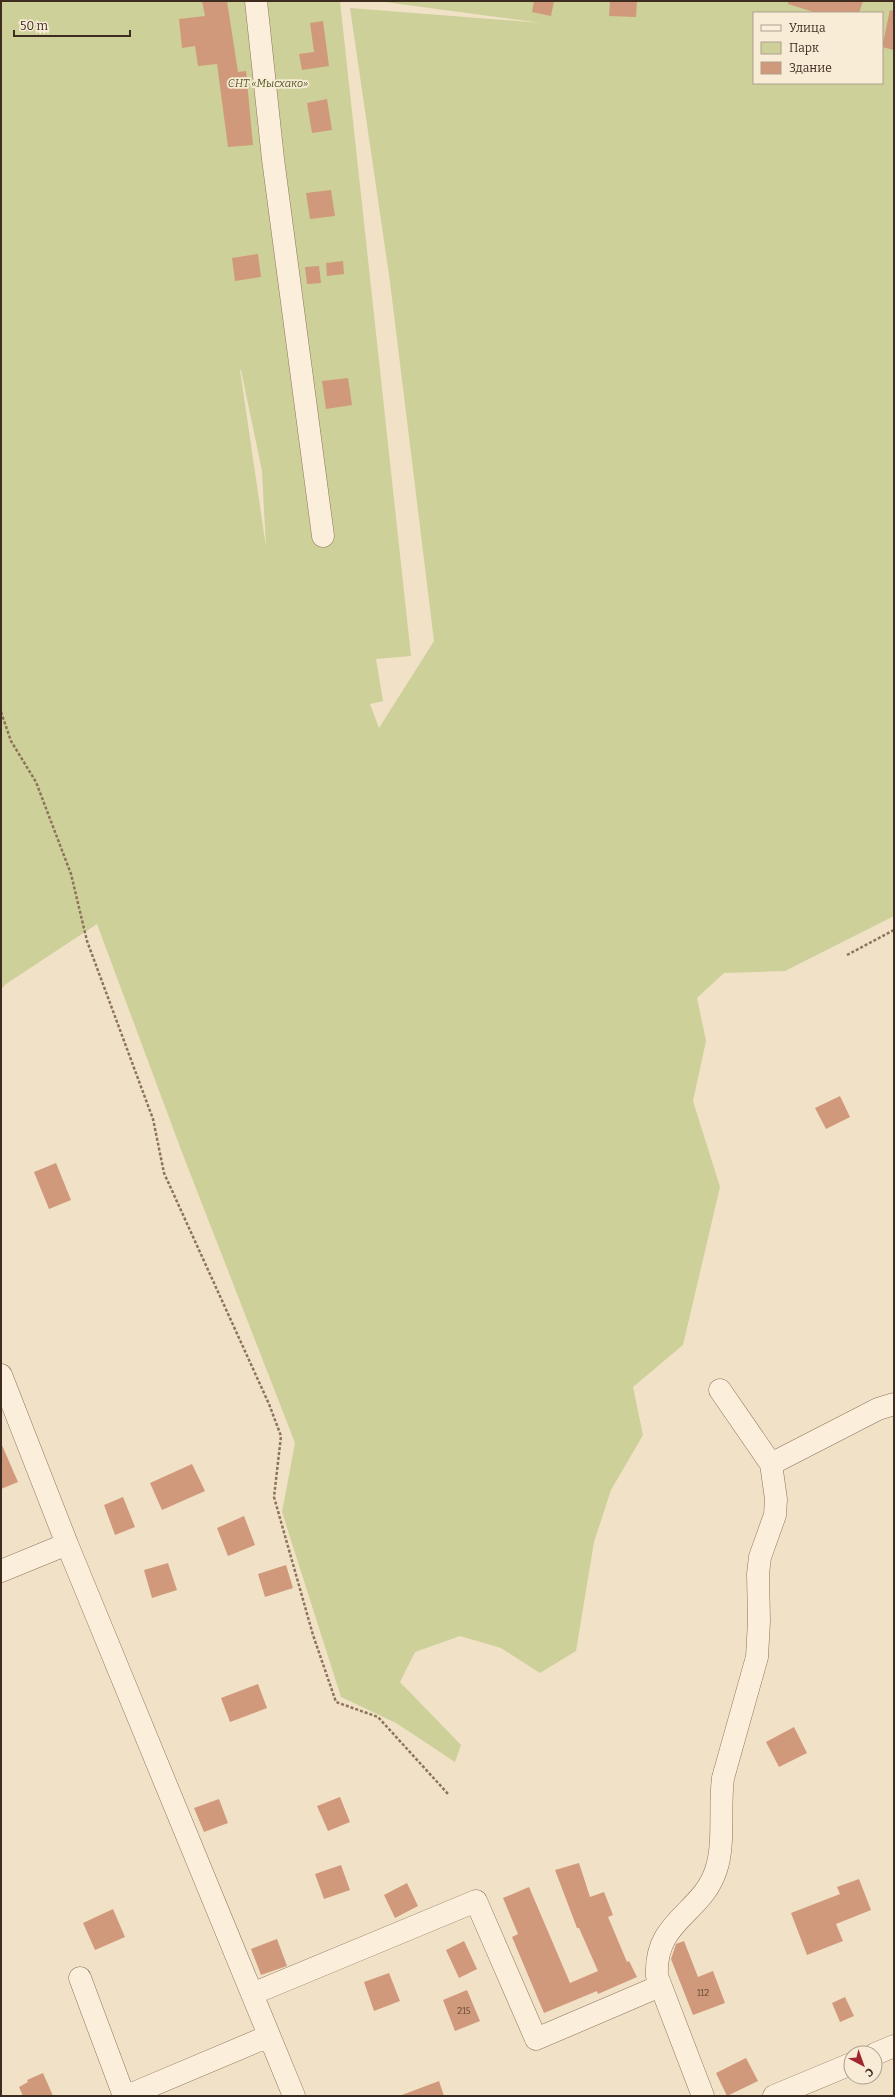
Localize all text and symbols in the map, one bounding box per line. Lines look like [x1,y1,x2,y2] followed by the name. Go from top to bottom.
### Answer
[14,12,130,38] scale bar
[753,12,883,84] legend
[20,19,49,33] text: 50 m
[789,21,826,35] text: Улица
[789,41,819,55] text: Парк
[789,61,832,75] text: Здание
[228,77,308,90] park label: СНТ «Мысхако»
[697,1988,709,1998] house number: 112
[457,2006,471,2016] house number: 215
[843,2045,883,2085] north arrow
[862,2065,876,2079] text: С

